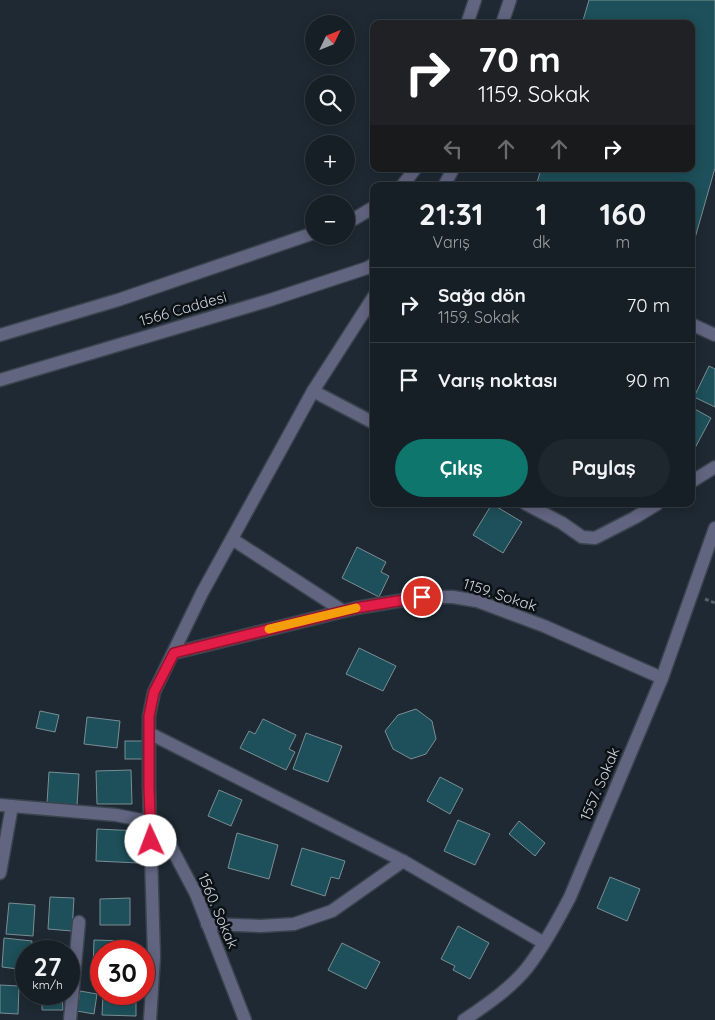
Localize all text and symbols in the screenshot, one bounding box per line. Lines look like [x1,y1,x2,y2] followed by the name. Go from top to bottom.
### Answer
[305,15,355,65] north arrow
[305,15,355,245] map controls
[478,37,561,81] text: 70 m
[395,40,460,105] icon: right
[305,75,355,125] button: search
[478,80,590,108] text: 1159. Sokak
[305,135,355,185] button: +
[439,135,467,163] icon: left
[492,135,520,163] icon: ahead
[545,135,573,163] icon: ahead
[598,135,626,163] icon: right
[305,195,355,245] button: −
[419,195,484,233] text: 21:31
[536,195,547,233] text: 1
[599,195,646,233] text: 160
[433,232,470,252] text: Varış
[532,232,551,252] text: dk
[616,232,630,252] text: m
[438,283,526,307] text: Sağa dön
[137,287,229,330] street label: 1566 Caddesi
[395,291,423,319] icon: right
[626,293,670,317] text: 70 m
[438,307,520,327] text: 1159. Sokak
[395,366,423,394] icon: arrive
[438,368,557,392] text: Varış noktası
[626,368,670,392] text: 90 m
[395,439,528,497] button: Çıkış
[538,439,670,497] button: Paylaş
[461,574,539,615] street label: 1159. Sokak
[401,576,443,618] pin
[408,583,436,611] icon: arrive
[576,744,624,823] street label: 1557. Sokak
[124,814,176,866] position arrow
[194,870,243,951] street label: 1560. Sokak
[90,940,155,1005] speed limit sign: 30
[34,951,61,982] text: 27
[32,977,63,992] text: km/h

